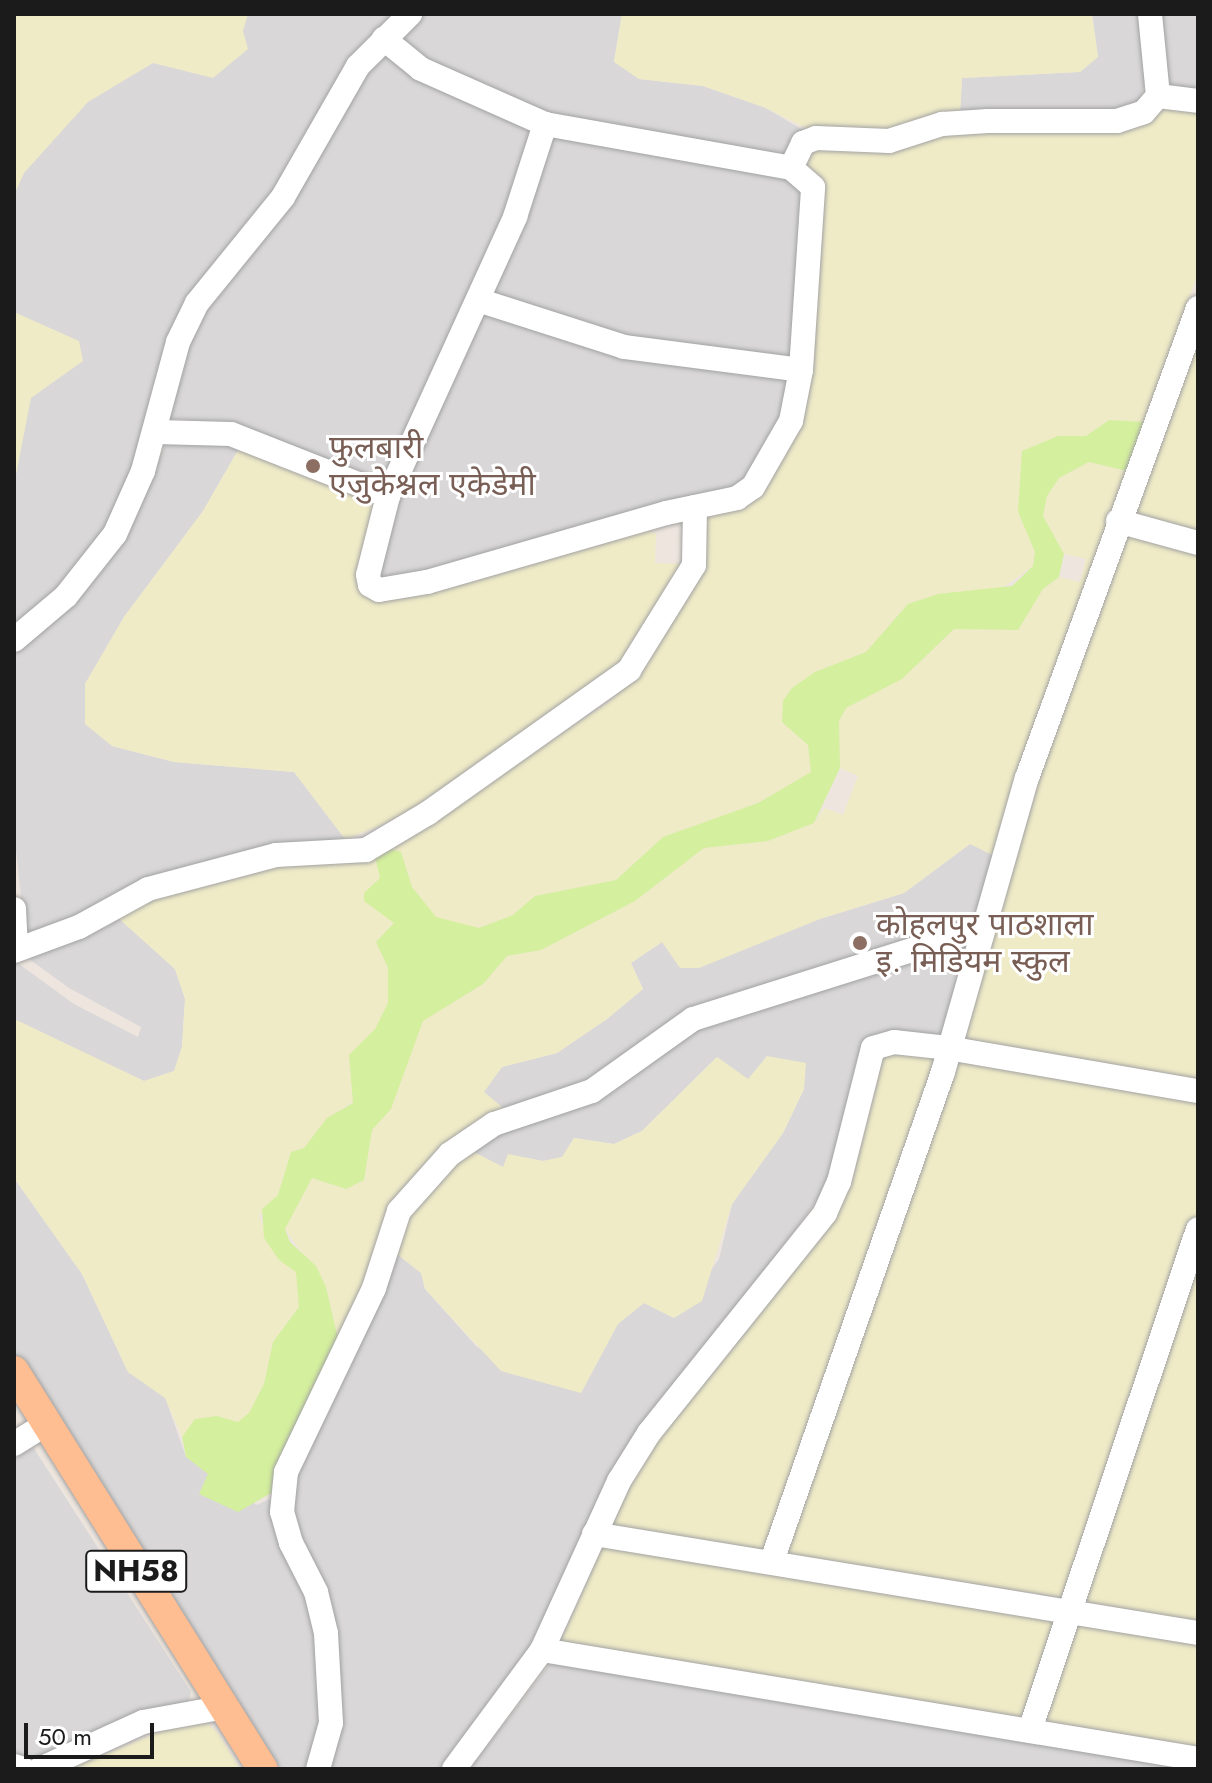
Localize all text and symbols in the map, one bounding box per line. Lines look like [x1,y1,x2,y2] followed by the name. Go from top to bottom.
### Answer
[329,429,536,504] place label: फुलबारी एजुकेश्नल एकेडेमी
[304,457,322,475] marker: फुलबारी एजुकेश्नल एकेडेमी
[876,906,1094,981] place label: कोहलपुर पाठशाला इ. मिडियम स्कुल
[851,934,869,952] marker: कोहलपुर पाठशाला इ. मिडियम स्कुल
[84,1545,188,1597] road number: NH58
[28,1707,158,1757] scale bar
[38,1719,92,1754] text: 50 m

